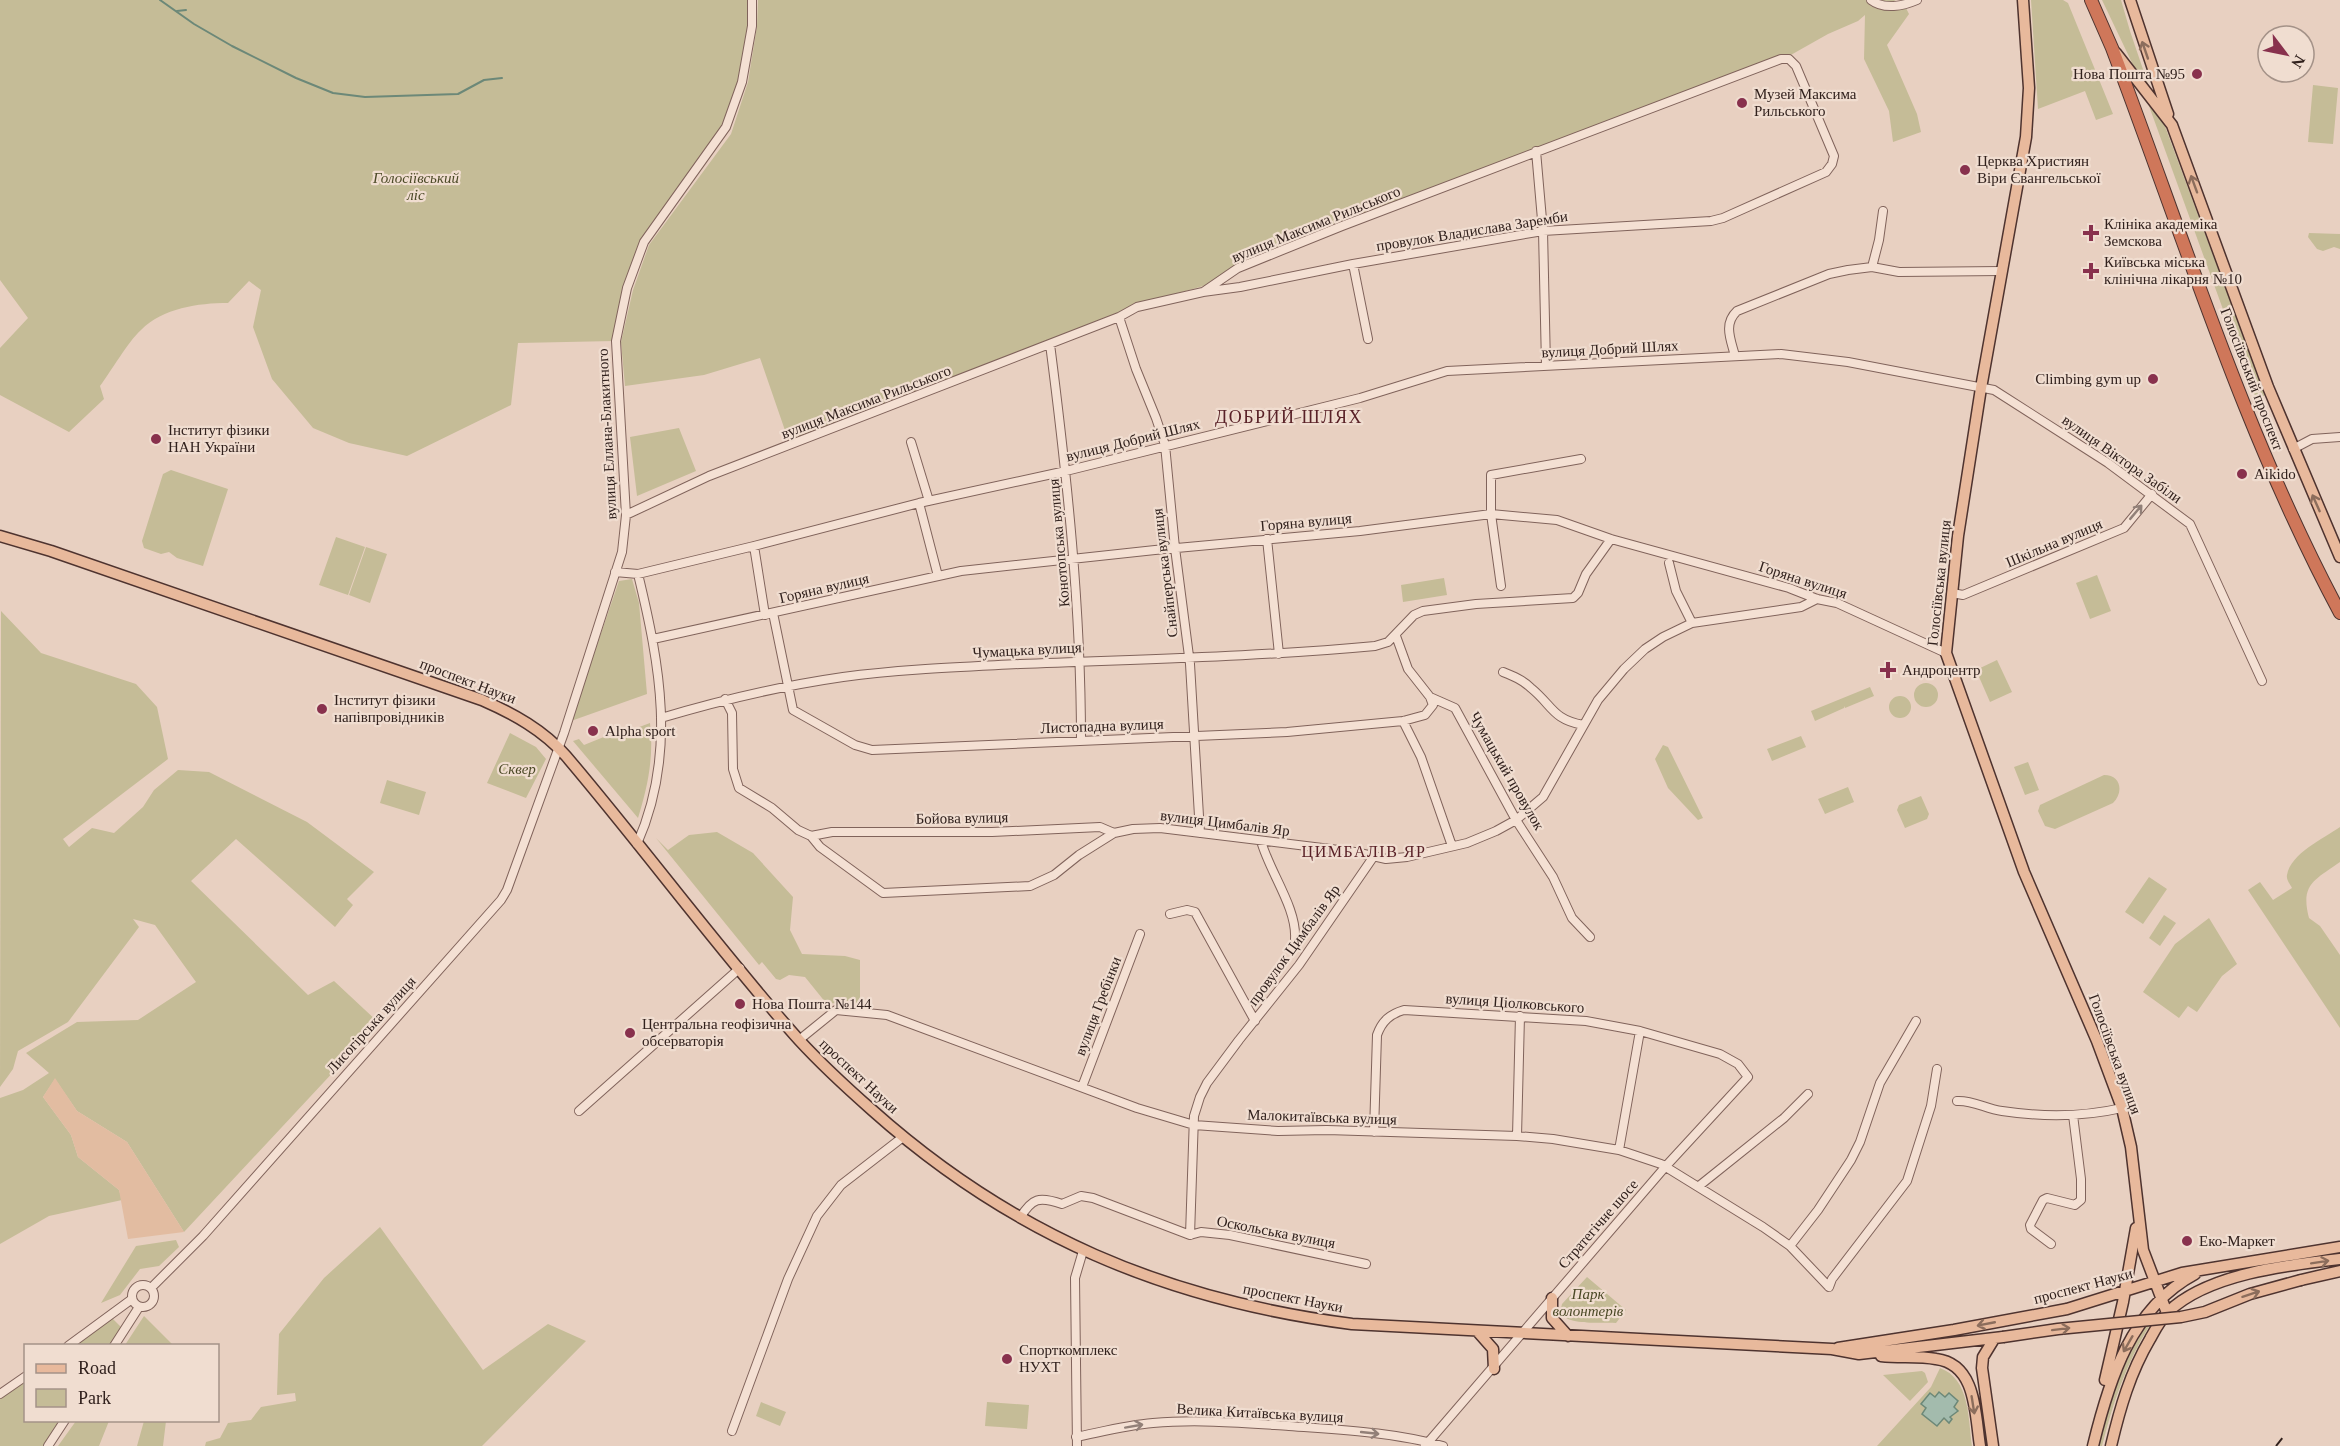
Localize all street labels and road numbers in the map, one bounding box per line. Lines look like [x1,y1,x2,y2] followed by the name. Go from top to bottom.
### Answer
[1229,183,1403,265] street label: вулиця Максима Рильського
[1375,208,1569,254] street label: провулок Владислава Заремби
[2217,306,2287,453] street label: Голосіївський проспект
[1541,337,1679,361] street label: вулиця Добрий Шлях
[595,348,619,520] street label: вулиця Еллана-Блакитного
[779,362,953,442] street label: вулиця Максима Рильського
[2059,412,2185,506] street label: вулиця Віктора Забіли
[1064,416,1202,464] street label: вулиця Добрий Шлях
[1045,478,1073,608] street label: Конотопська вулиця
[1149,508,1181,638] street label: Снайперська вулиця
[1260,510,1352,534] street label: Горяна вулиця
[2003,515,2105,571] street label: Шкільна вулиця
[1924,519,1954,647] street label: Голосіївська вулиця
[1757,558,1849,602] street label: Горяна вулиця
[778,570,870,606] street label: Горяна вулиця
[972,639,1082,661] street label: Чумацька вулиця
[418,655,518,707] street label: проспект Науки
[1467,709,1548,834] street label: Чумацький провулок
[1040,716,1164,736] street label: Листопадна вулиця
[1159,807,1291,839] street label: вулиця Цимбалів Яр
[915,809,1009,827] street label: Бойова вулиця
[1245,882,1343,1008] street label: провулок Цимбалів Яр
[1072,954,1124,1058] street label: вулиця Гребінки
[323,973,419,1077] street label: Лисогірська вулиця
[1445,990,1585,1016] street label: вулиця Ціолковського
[2086,992,2144,1116] street label: Голосіївська вулиця
[816,1035,902,1117] street label: проспект Науки
[1247,1106,1397,1128] street label: Малокитаївська вулиця
[1555,1176,1641,1272] street label: Стратегічне шосе
[1215,1213,1337,1251] street label: Оскольська вулиця
[2032,1265,2134,1307] street label: проспект Науки
[1242,1280,1344,1316] street label: проспект Науки
[1176,1401,1344,1425] street label: Велика Китаївська вулиця

